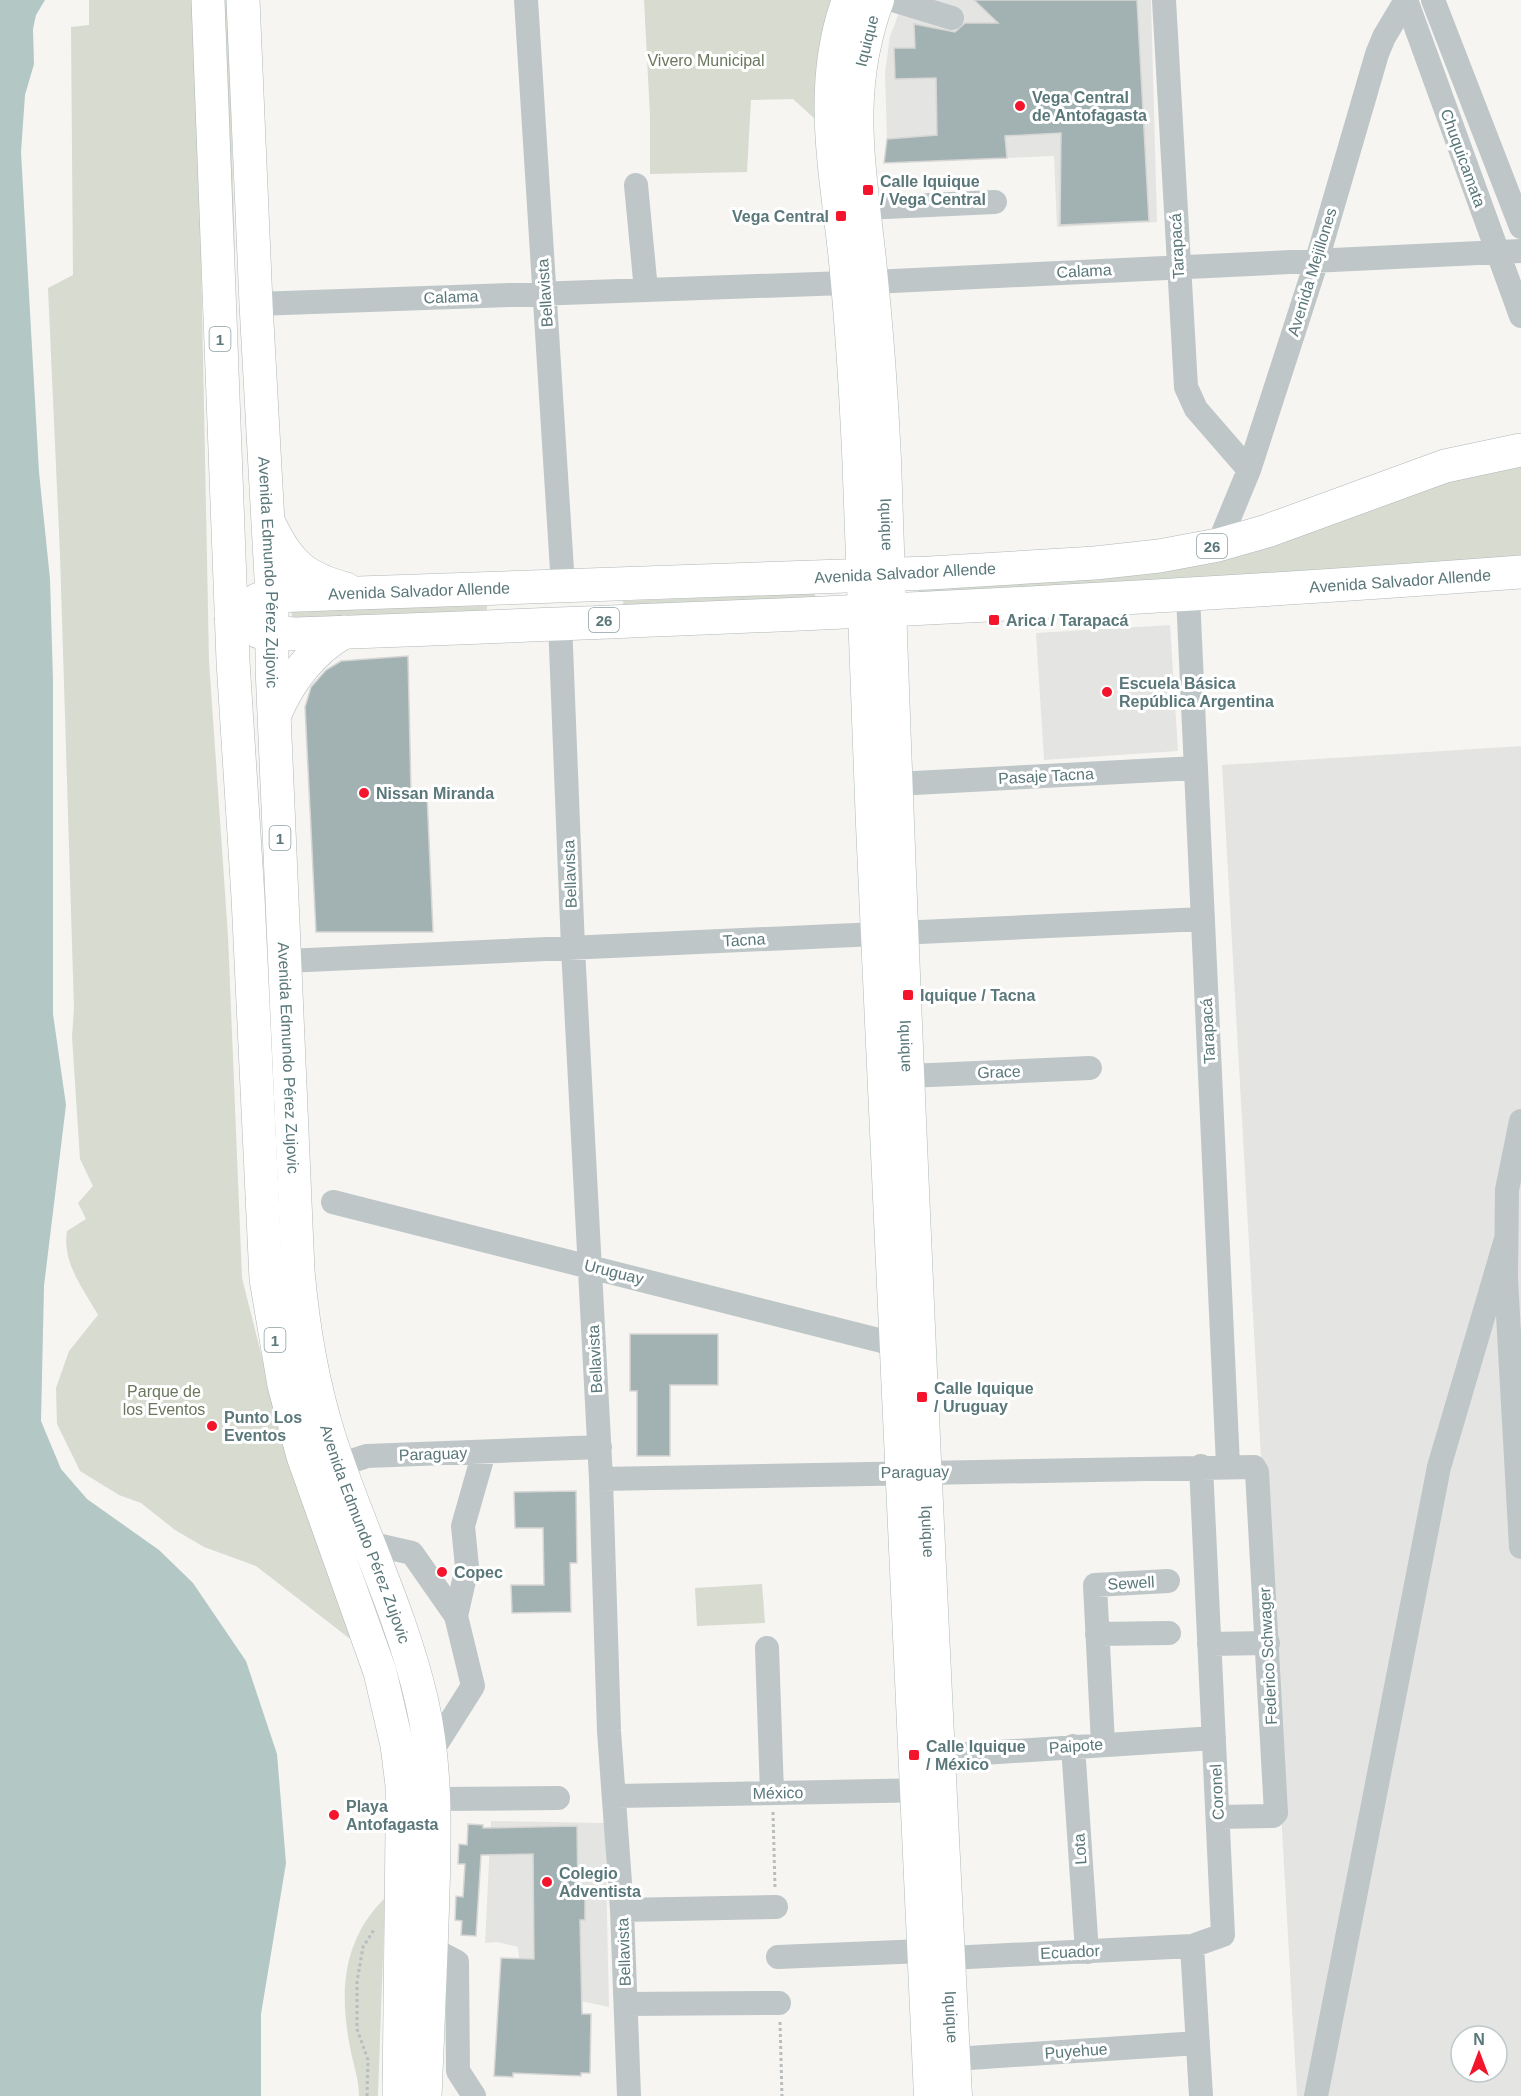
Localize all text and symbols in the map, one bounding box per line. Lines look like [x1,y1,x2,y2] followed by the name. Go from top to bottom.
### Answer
[852,13,882,69] street label: Iquique
[647,52,765,69] park label: Vivero Municipal
[1032,89,1147,124] place label: Vega Central de Antofagasta
[1013,99,1027,113] marker: Vega Central de Antofagasta
[1437,107,1489,209] street label: Chuquicamata
[880,173,986,208] place label: Calle Iquique / Vega Central
[861,183,875,197] marker: Calle Iquique / Vega Central
[1284,206,1340,338] street label: Avenida Mejillones
[732,208,829,225] place label: Vega Central
[834,209,848,223] marker: Vega Central
[1167,213,1187,279] street label: Tarapacá
[534,258,556,328] street label: Bellavista
[1056,261,1112,281] street label: Calama
[423,288,479,306] street label: Calama
[210,327,230,351] road number: 1
[256,456,281,689] street label: Avenida Edmundo Pérez Zujovic
[878,498,897,551] street label: Iquique
[1197,534,1227,558] road number: 26
[814,560,996,586] street label: Avenida Salvador Allende
[1309,566,1492,595] street label: Avenida Salvador Allende
[328,579,510,603] street label: Avenida Salvador Allende
[589,608,619,632] road number: 26
[1006,612,1129,629] place label: Arica / Tarapacá
[987,613,1001,627] marker: Arica / Tarapacá
[1119,675,1274,710] place label: Escuela Básica República Argentina
[1100,685,1114,699] marker: Escuela Básica República Argentina
[998,765,1094,787] street label: Pasaje Tacna
[376,785,494,802] place label: Nissan Miranda
[357,786,371,800] marker: Nissan Miranda
[270,826,290,850] road number: 1
[560,839,580,909] street label: Bellavista
[722,930,766,950] street label: Tacna
[275,942,302,1174] street label: Avenida Edmundo Pérez Zujovic
[920,987,1035,1004] place label: Iquique / Tacna
[901,988,915,1002] marker: Iquique / Tacna
[1198,998,1218,1064] street label: Tarapacá
[897,1019,916,1073] street label: Iquique
[977,1063,1021,1081] street label: Grace
[583,1256,645,1288] street label: Uruguay
[585,1324,605,1394] street label: Bellavista
[264,1328,286,1352] road number: 1
[934,1380,1034,1415] place label: Calle Iquique / Uruguay
[123,1383,205,1418] park label: Parque de los Eventos
[915,1390,929,1404] marker: Calle Iquique / Uruguay
[224,1409,302,1444] place label: Punto Los Eventos
[205,1419,219,1433] marker: Punto Los Eventos
[317,1423,414,1645] street label: Avenida Edmundo Pérez Zujovic
[398,1444,468,1464] street label: Paraguay
[881,1463,949,1481] street label: Paraguay
[919,1505,938,1558] street label: Iquique
[454,1564,503,1581] place label: Copec
[435,1565,449,1579] marker: Copec
[1107,1573,1155,1593] street label: Sewell
[1256,1586,1280,1725] street label: Federico Schwager
[1048,1736,1104,1756] street label: Paipote
[926,1738,1026,1773] place label: Calle Iquique / México
[907,1748,921,1762] marker: Calle Iquique / México
[1207,1764,1227,1820] street label: Coronel
[753,1784,804,1802] street label: México
[346,1798,439,1833] place label: Playa Antofagasta
[327,1808,341,1822] marker: Playa Antofagasta
[1070,1833,1090,1865] street label: Lota
[559,1865,641,1900] place label: Colegio Adventista
[540,1875,554,1889] marker: Colegio Adventista
[614,1917,634,1987] street label: Bellavista
[1040,1942,1101,1962] street label: Ecuador
[942,1990,962,2044] street label: Iquique
[1449,2024,1509,2084] north arrow
[1473,2031,1485,2048] text: N
[1044,2040,1108,2062] street label: Puyehue

